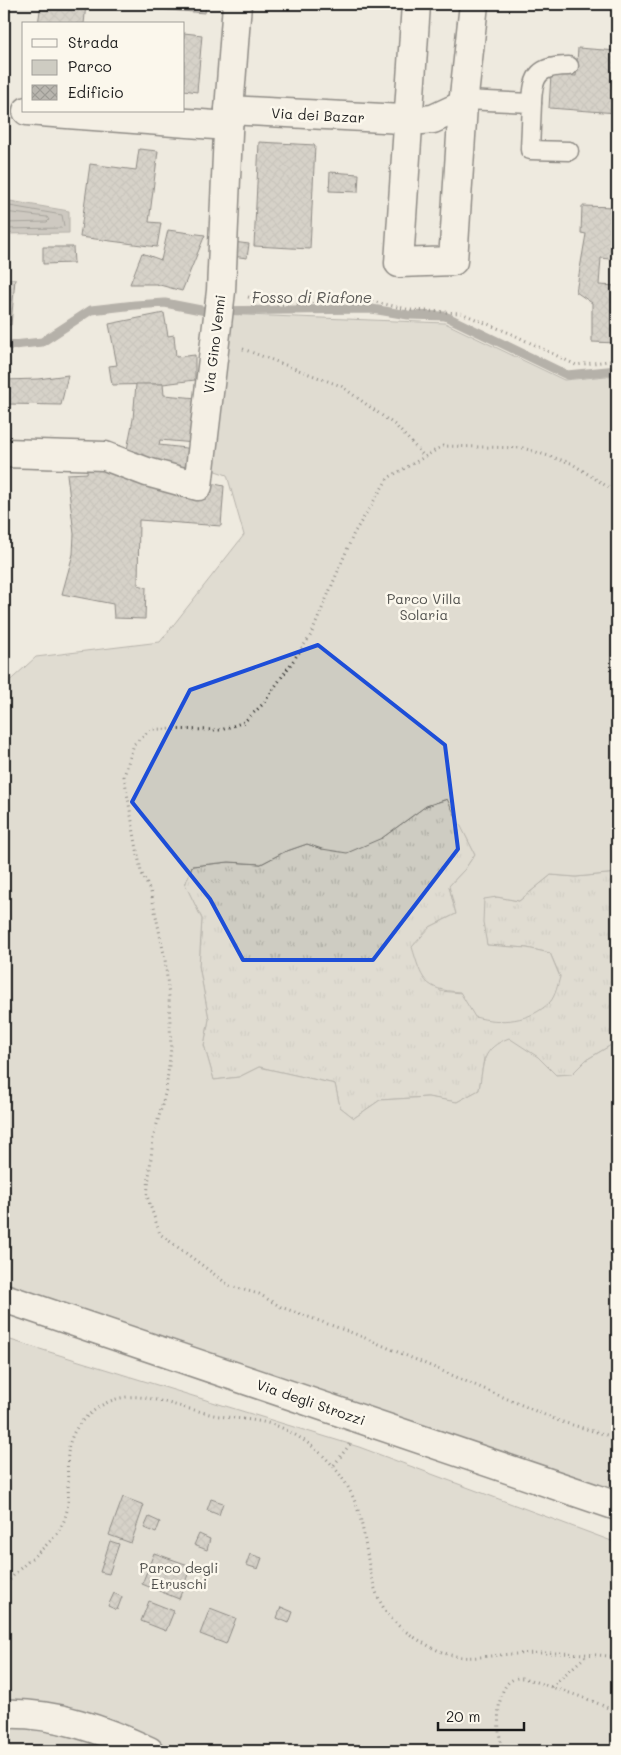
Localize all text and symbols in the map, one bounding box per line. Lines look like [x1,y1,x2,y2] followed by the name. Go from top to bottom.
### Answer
[22,22,185,112] legend
[68,32,119,52] text: Strada
[68,56,112,76] text: Parco
[68,82,124,102] text: Edificio
[271,103,365,127] street label: Via dei Bazar
[252,287,372,307] water label: Fosso di Riafone
[199,294,229,394] street label: Via Gino Venni
[387,589,461,624] park label: Parco Villa Solaria
[254,1375,368,1429] street label: Via degli Strozzi
[140,1558,218,1593] park label: Parco degli Etruschi
[438,1700,525,1732] scale bar
[446,1706,480,1726] text: 20 m

